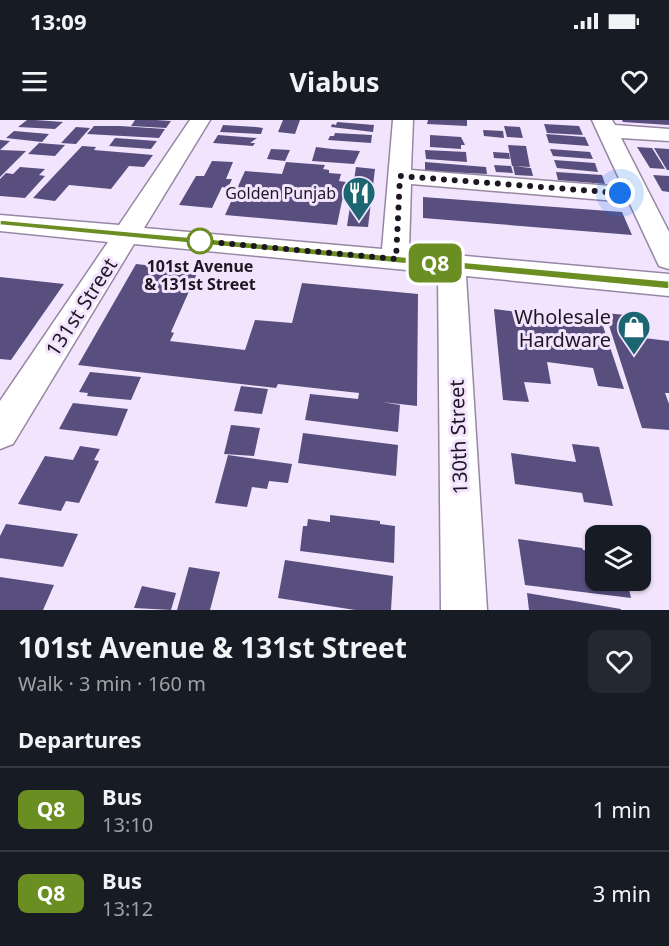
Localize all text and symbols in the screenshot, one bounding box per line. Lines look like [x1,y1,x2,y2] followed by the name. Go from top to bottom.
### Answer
[30,6,87,36] text: 13:09
[290,63,379,100] text: Viabus
[18,65,51,98] icon: menu
[618,65,651,98] icon: heart
[341,175,377,222] restaurant icon: Golden Punjab
[605,178,635,208] your location
[225,182,336,204] place label: Golden Punjab
[187,228,213,254] marker: 101st Avenue & 131st Street
[408,244,462,282] line badge: Q8
[421,249,449,277] text: Q8
[39,253,123,361] street label: 131st Street
[144,255,256,295] place label: 101st Avenue & 131st Street
[514,303,611,353] place label: Wholesale Hardware
[616,309,652,356] shop icon: Wholesale Hardware
[443,379,473,495] street label: 130th Street
[585,525,651,591] map controls
[585,525,651,591] button: layers
[18,628,407,666] text: 101st Avenue & 131st Street
[588,630,651,693] button: heart
[18,670,206,697] text: Walk · 3 min · 160 m
[18,724,142,754] text: Departures
[102,781,142,811] text: Bus
[593,794,651,824] text: 1 min
[37,795,65,823] text: Q8
[102,811,153,838] text: 13:10
[102,865,142,895] text: Bus
[593,878,651,908] text: 3 min
[37,879,65,907] text: Q8
[102,895,153,922] text: 13:12

